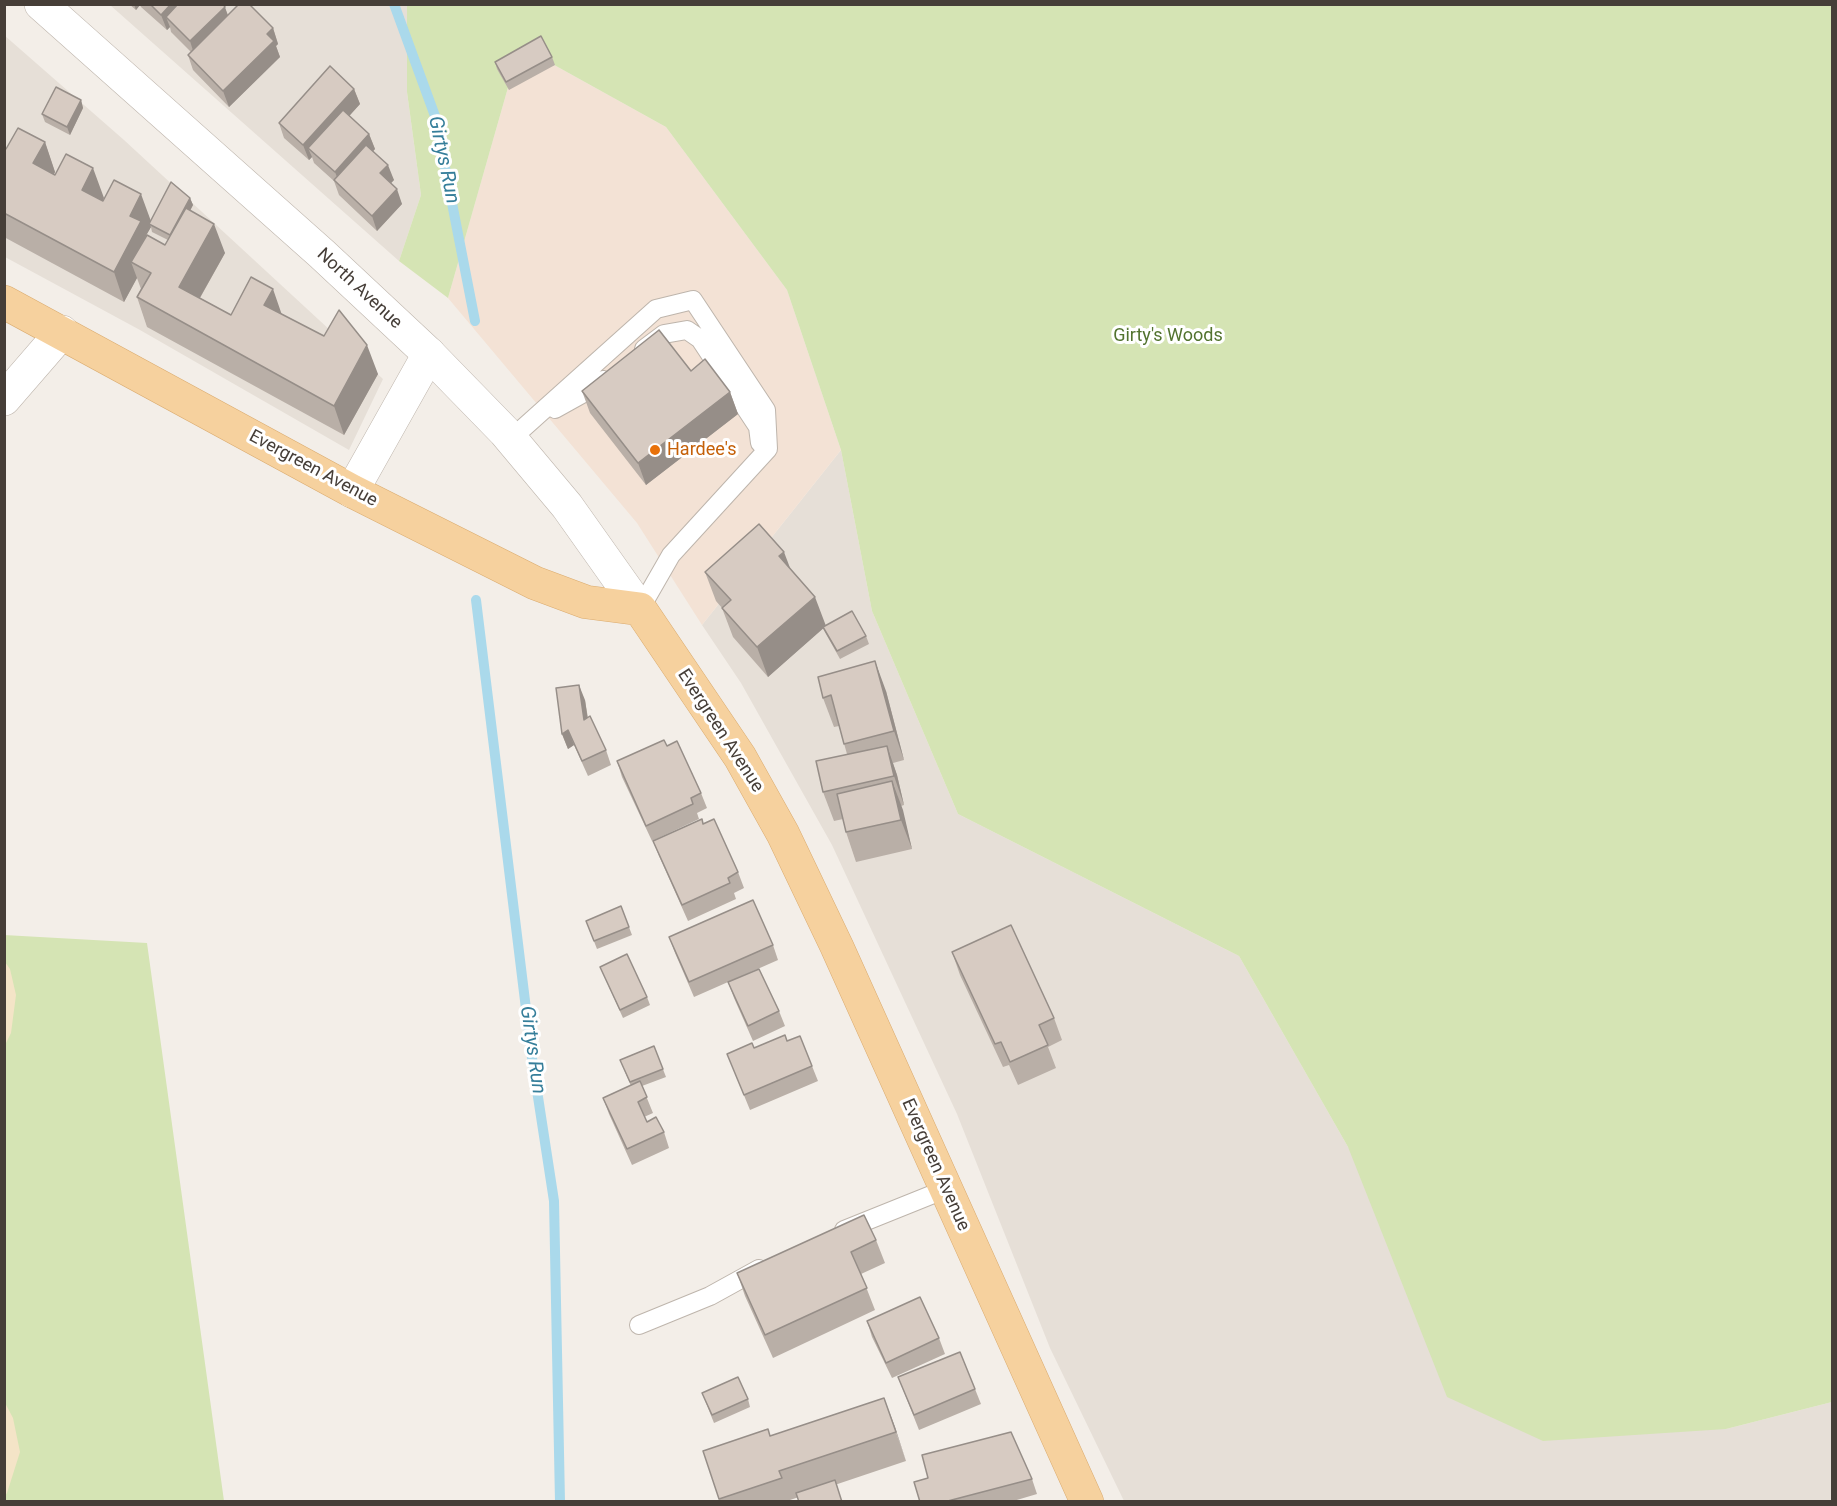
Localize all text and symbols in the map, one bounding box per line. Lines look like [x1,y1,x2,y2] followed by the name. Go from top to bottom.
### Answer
[422,114,464,206] water label: Girtys Run
[312,244,406,334] street label: North Avenue
[1113,325,1223,347] park label: Girty's Woods
[245,426,381,512] street label: Evergreen Avenue
[667,439,736,461] place label: Hardee's
[648,443,662,457] marker: Hardee's
[672,665,768,797] street label: Evergreen Avenue
[514,1004,550,1096] water label: Girtys Run
[896,1096,974,1234] street label: Evergreen Avenue

